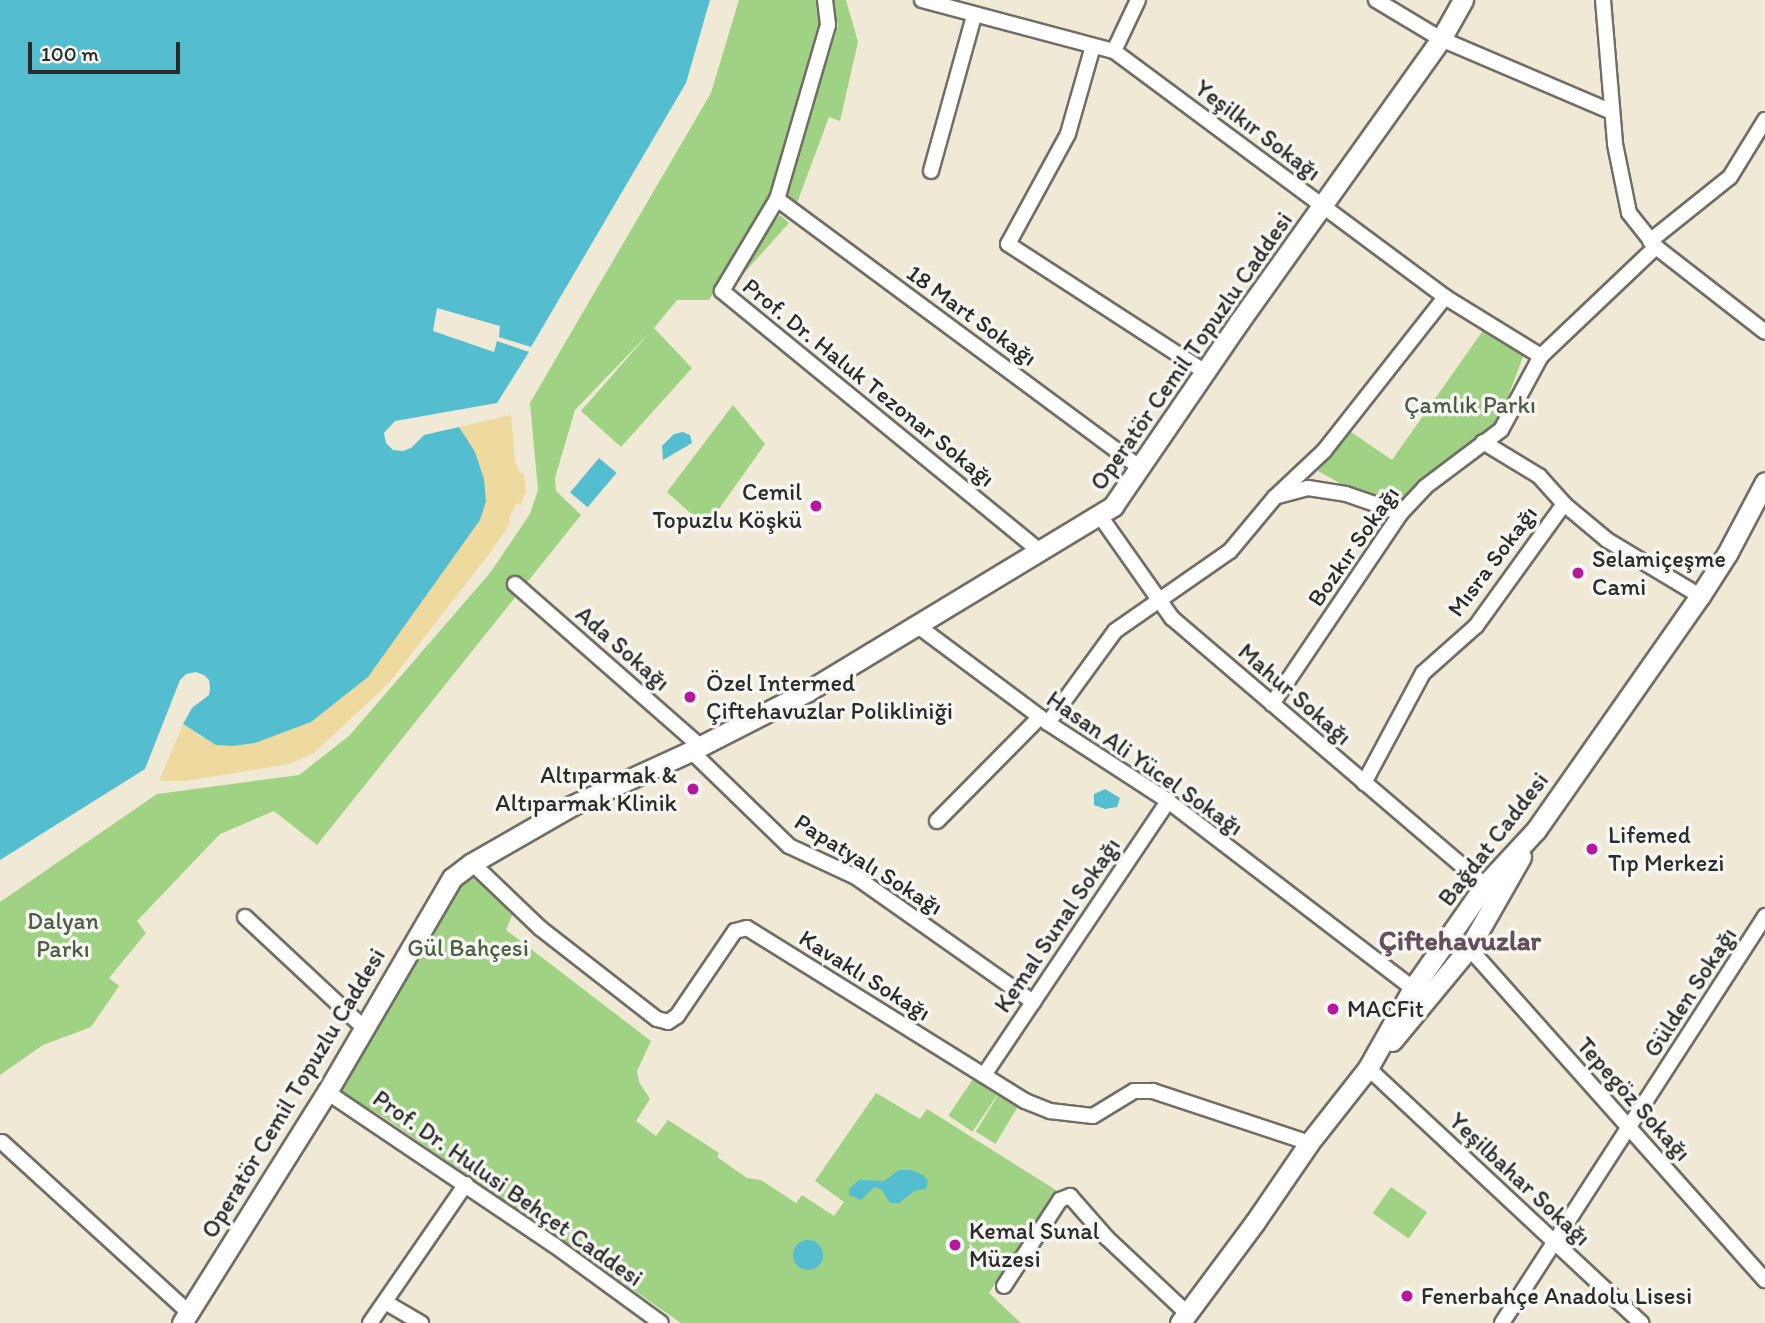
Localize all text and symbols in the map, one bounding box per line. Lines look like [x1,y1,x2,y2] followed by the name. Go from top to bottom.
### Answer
[32,28,184,72] scale bar
[41,41,99,66] text: 100 m
[1189,73,1327,187] street label: Yeşilkır Sokağı
[1084,207,1298,495] street label: Operatör Cemil Topuzlu Caddesi
[901,258,1043,372] street label: 18 Mart Sokağı
[738,272,1000,492] street label: Prof. Dr. Haluk Tezonar Sokağı
[1404,391,1536,419] park label: Çamlık Parkı
[653,478,802,534] place label: Cemil Topuzlu Köşkü
[1301,480,1405,612] street label: Bozkır Sokağı
[808,498,824,514] marker: Cemil Topuzlu Köşkü
[1441,500,1543,622] street label: Mısra Sokağı
[1592,545,1726,601] place label: Selamiçeşme Cami
[1570,565,1586,581] marker: Selamiçeşme Cami
[570,599,676,697] street label: Ada Sokağı
[1233,637,1357,751] street label: Mahur Sokağı
[706,669,952,725] place label: Özel Intermed Çiftehavuzlar Polikliniği
[1041,684,1249,842] street label: Hasan Ali Yücel Sokağı
[680,687,700,707] marker: Özel Intermed Çiftehavuzlar Polikliniği
[496,761,677,817] place label: Altıparmak & Altıparmak Klinik
[1432,766,1554,912] street label: Bağdat Caddesi
[683,779,703,799] marker: Altıparmak & Altıparmak Klinik
[789,807,949,921] street label: Papatyalı Sokağı
[1608,821,1725,877] place label: Lifemed Tıp Merkezi
[988,833,1126,1017] street label: Kemal Sunal Sokağı
[1582,839,1602,859] marker: Lifemed Tıp Merkezi
[27,907,99,963] park label: Dalyan Parkı
[1638,922,1742,1062] street label: Gülden Sokağı
[794,923,936,1027] street label: Kavaklı Sokağı
[1379,923,1541,957] district label: Çiftehavuzlar
[407,934,529,962] park label: Gül Bahçesi
[195,943,391,1243] street label: Operatör Cemil Topuzlu Caddesi
[1347,995,1424,1023] place label: MACFit
[1325,1001,1341,1017] marker: MACFit
[1571,1031,1697,1167] street label: Tepegöz Sokağı
[367,1083,649,1293] street label: Prof. Dr. Hulusi Behçet Caddesi
[1444,1106,1596,1252] street label: Yeşilbahar Sokağı
[969,1217,1099,1273] place label: Kemal Sunal Müzesi
[947,1237,963,1253] marker: Kemal Sunal Müzesi
[1421,1282,1693,1310] place label: Fenerbahçe Anadolu Lisesi
[1399,1288,1415,1304] marker: Fenerbahçe Anadolu Lisesi

